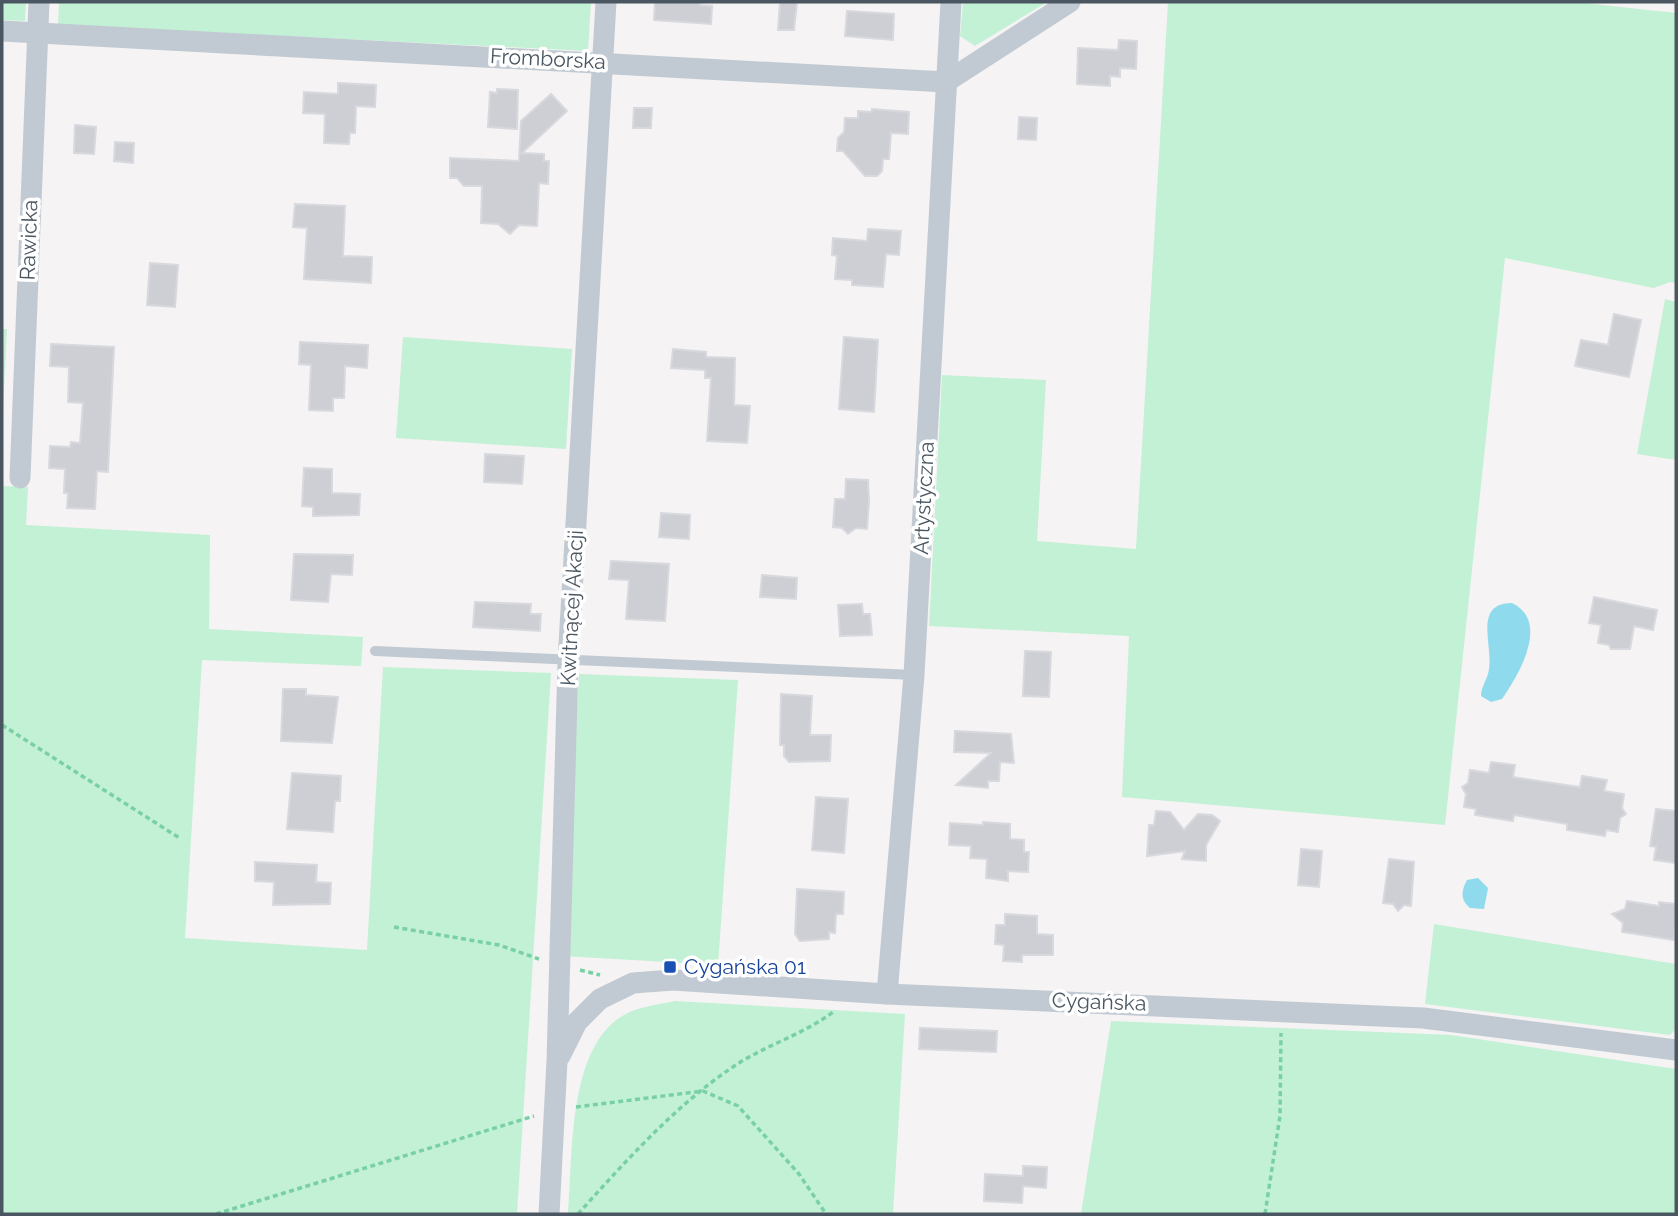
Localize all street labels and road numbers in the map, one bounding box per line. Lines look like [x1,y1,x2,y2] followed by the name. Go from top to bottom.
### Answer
[490,43,607,74] street label: Fromborska
[15,199,42,281] street label: Rawicka
[908,441,939,555] street label: Artystyczna
[555,529,588,686] street label: Kwitnącej Akacji
[1051,987,1147,1016] street label: Cygańska

